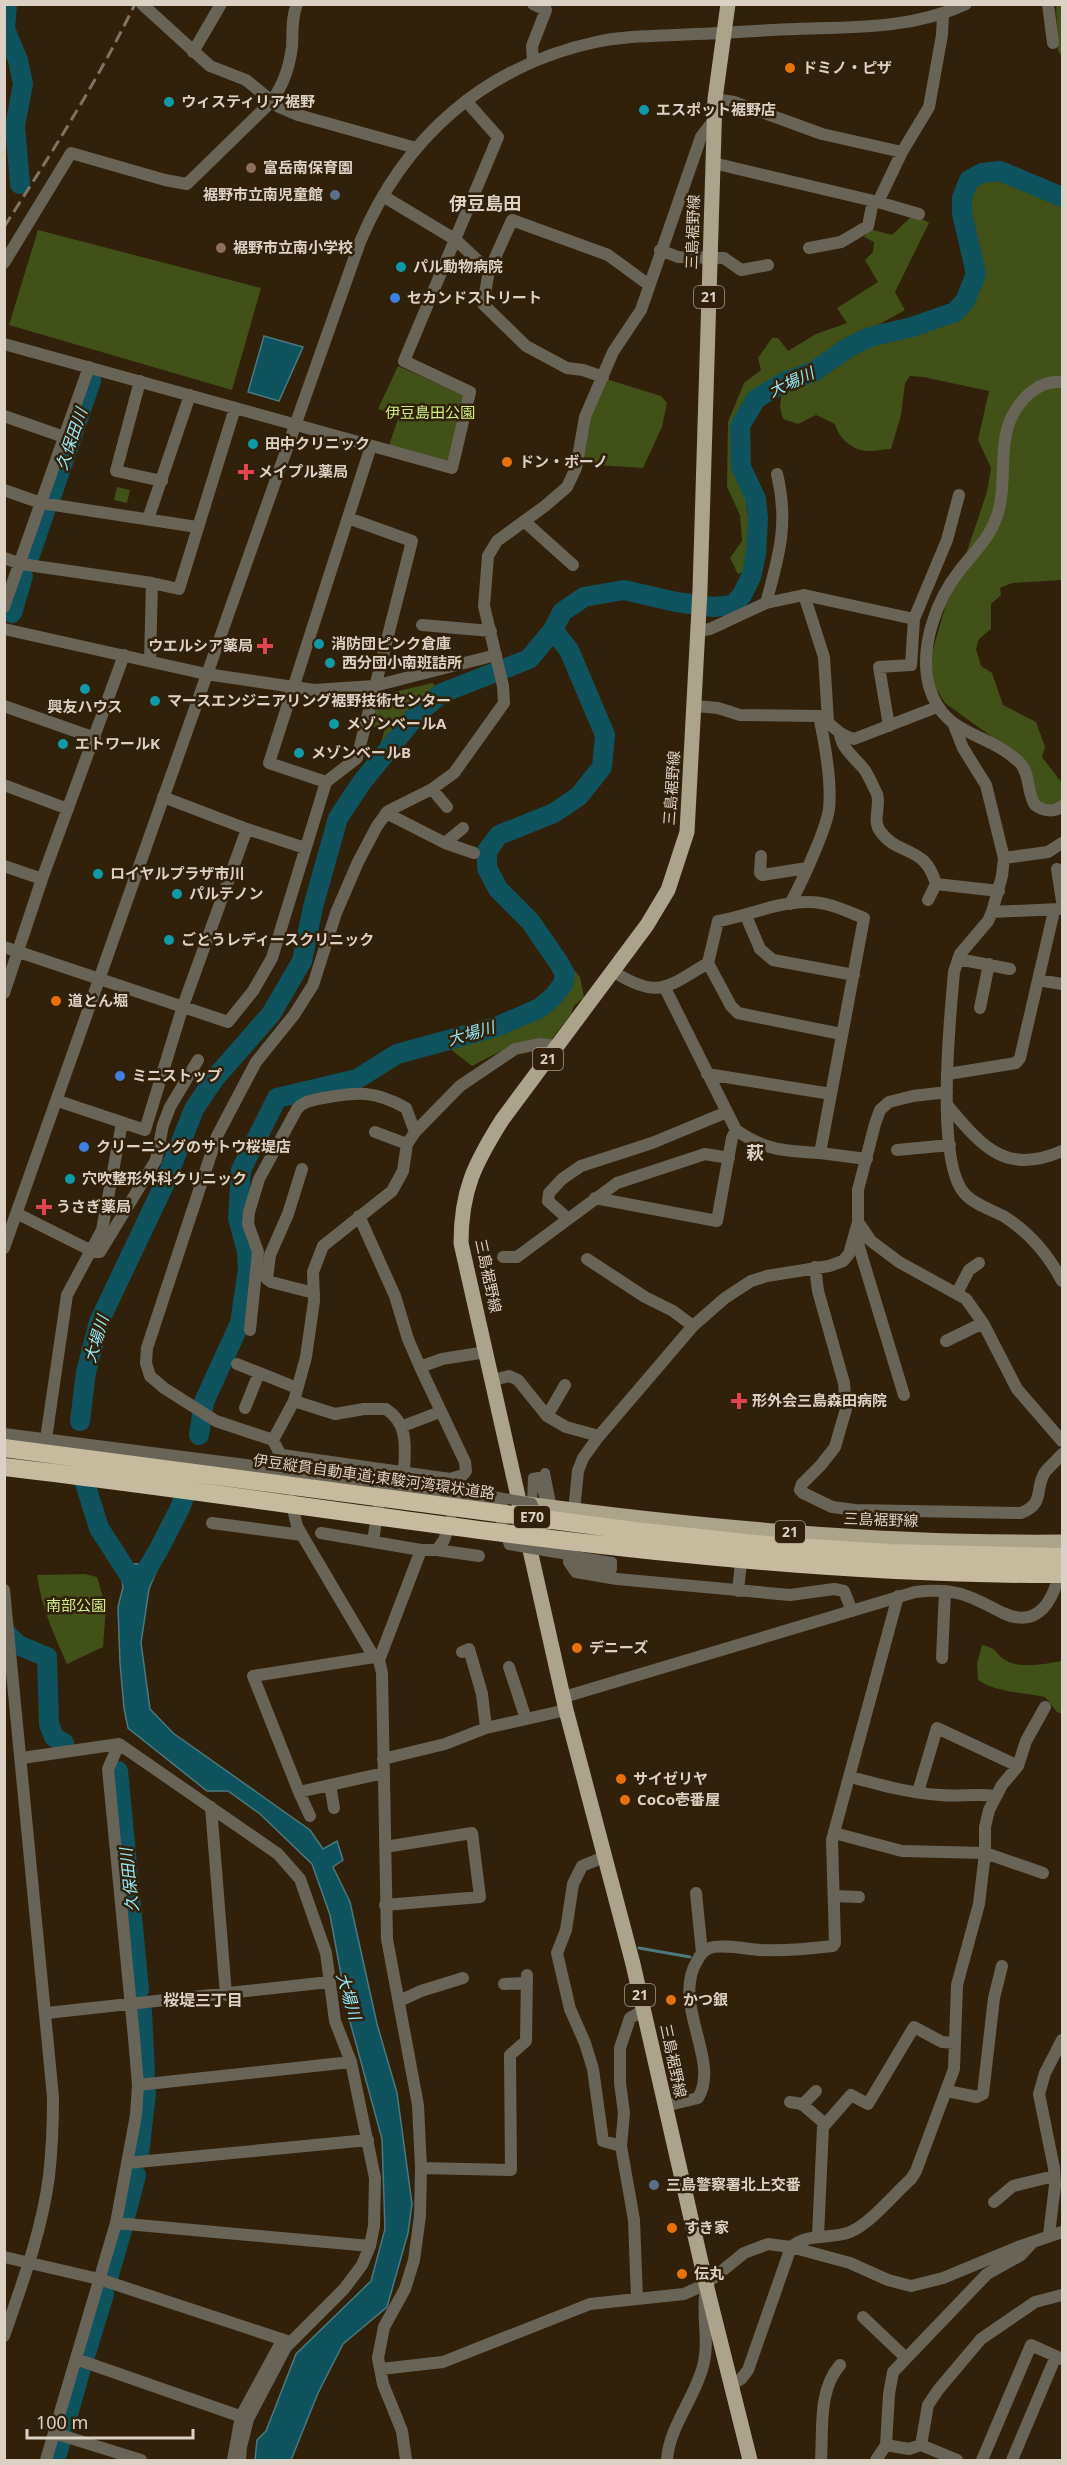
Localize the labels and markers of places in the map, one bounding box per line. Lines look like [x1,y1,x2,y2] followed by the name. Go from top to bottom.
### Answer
[802,57,892,77] place label: ドミノ・ピザ
[783,61,797,75] marker: ドミノ・ピザ
[181,91,315,111] place label: ウィスティリア裾野
[162,95,176,109] marker: ウィスティリア裾野
[656,99,776,119] place label: エスポット裾野店
[637,103,651,117] marker: エスポット裾野店
[263,157,353,177] place label: 富岳南保育園
[244,161,258,175] marker: 富岳南保育園
[203,184,323,204] place label: 裾野市立南児童館
[328,188,342,202] marker: 裾野市立南児童館
[233,237,353,257] place label: 裾野市立南小学校
[214,241,228,255] marker: 裾野市立南小学校
[413,256,503,276] place label: パル動物病院
[394,260,408,274] marker: パル動物病院
[407,287,542,307] place label: セカンドストリート
[388,291,402,305] marker: セカンドストリート
[265,433,370,453] place label: 田中クリニック
[246,437,260,451] marker: 田中クリニック
[519,451,608,471] place label: ドン・ボーノ
[500,455,514,469] marker: ドン・ボーノ
[258,461,348,481] place label: メイプル薬局
[239,465,253,479] marker: メイプル薬局
[331,633,451,653] place label: 消防団ピンク倉庫
[148,635,253,655] place label: ウエルシア薬局
[312,637,326,651] marker: 消防団ピンク倉庫
[258,639,272,653] marker: ウエルシア薬局
[342,652,462,672] place label: 西分団小南班詰所
[323,656,337,670] marker: 西分団小南班詰所
[78,682,92,696] marker: 興友ハウス
[167,690,451,710] place label: マースエンジニアリング裾野技術センター
[148,694,162,708] marker: マースエンジニアリング裾野技術センター
[47,696,123,716] place label: 興友ハウス
[346,713,447,733] place label: メゾンベールA
[327,717,341,731] marker: メゾンベールA
[75,733,160,753] place label: エトワールK
[56,737,70,751] marker: エトワールK
[311,742,411,762] place label: メゾンベールB
[292,746,306,760] marker: メゾンベールB
[110,863,245,883] place label: ロイヤルプラザ市川
[91,867,105,881] marker: ロイヤルプラザ市川
[189,883,264,903] place label: パルテノン
[170,887,184,901] marker: パルテノン
[181,929,374,949] place label: ごとうレディースクリニック
[162,933,176,947] marker: ごとうレディースクリニック
[68,990,128,1010] place label: 道とん堀
[49,994,63,1008] marker: 道とん堀
[132,1065,222,1085] place label: ミニストップ
[113,1069,127,1083] marker: ミニストップ
[96,1136,291,1156] place label: クリーニングのサトウ桜堤店
[77,1140,91,1154] marker: クリーニングのサトウ桜堤店
[82,1168,247,1188] place label: 穴吹整形外科クリニック
[63,1172,77,1186] marker: 穴吹整形外科クリニック
[56,1196,131,1216] place label: うさぎ薬局
[37,1200,51,1214] marker: うさぎ薬局
[752,1390,887,1410] place label: 形外会三島森田病院
[730,1392,748,1410] marker: 形外会三島森田病院
[589,1637,648,1657] place label: デニーズ
[570,1641,584,1655] marker: デニーズ
[633,1768,708,1788] place label: サイゼリヤ
[614,1772,628,1786] marker: サイゼリヤ
[637,1789,720,1809] place label: CoCo壱番屋
[618,1793,632,1807] marker: CoCo壱番屋
[683,1989,728,2009] place label: かつ銀
[664,1993,678,2007] marker: かつ銀
[666,2174,801,2194] place label: 三島警察署北上交番
[647,2178,661,2192] marker: 三島警察署北上交番
[684,2217,729,2237] place label: すき家
[665,2221,679,2235] marker: すき家
[694,2263,724,2283] place label: 伝丸
[675,2267,689,2281] marker: 伝丸

